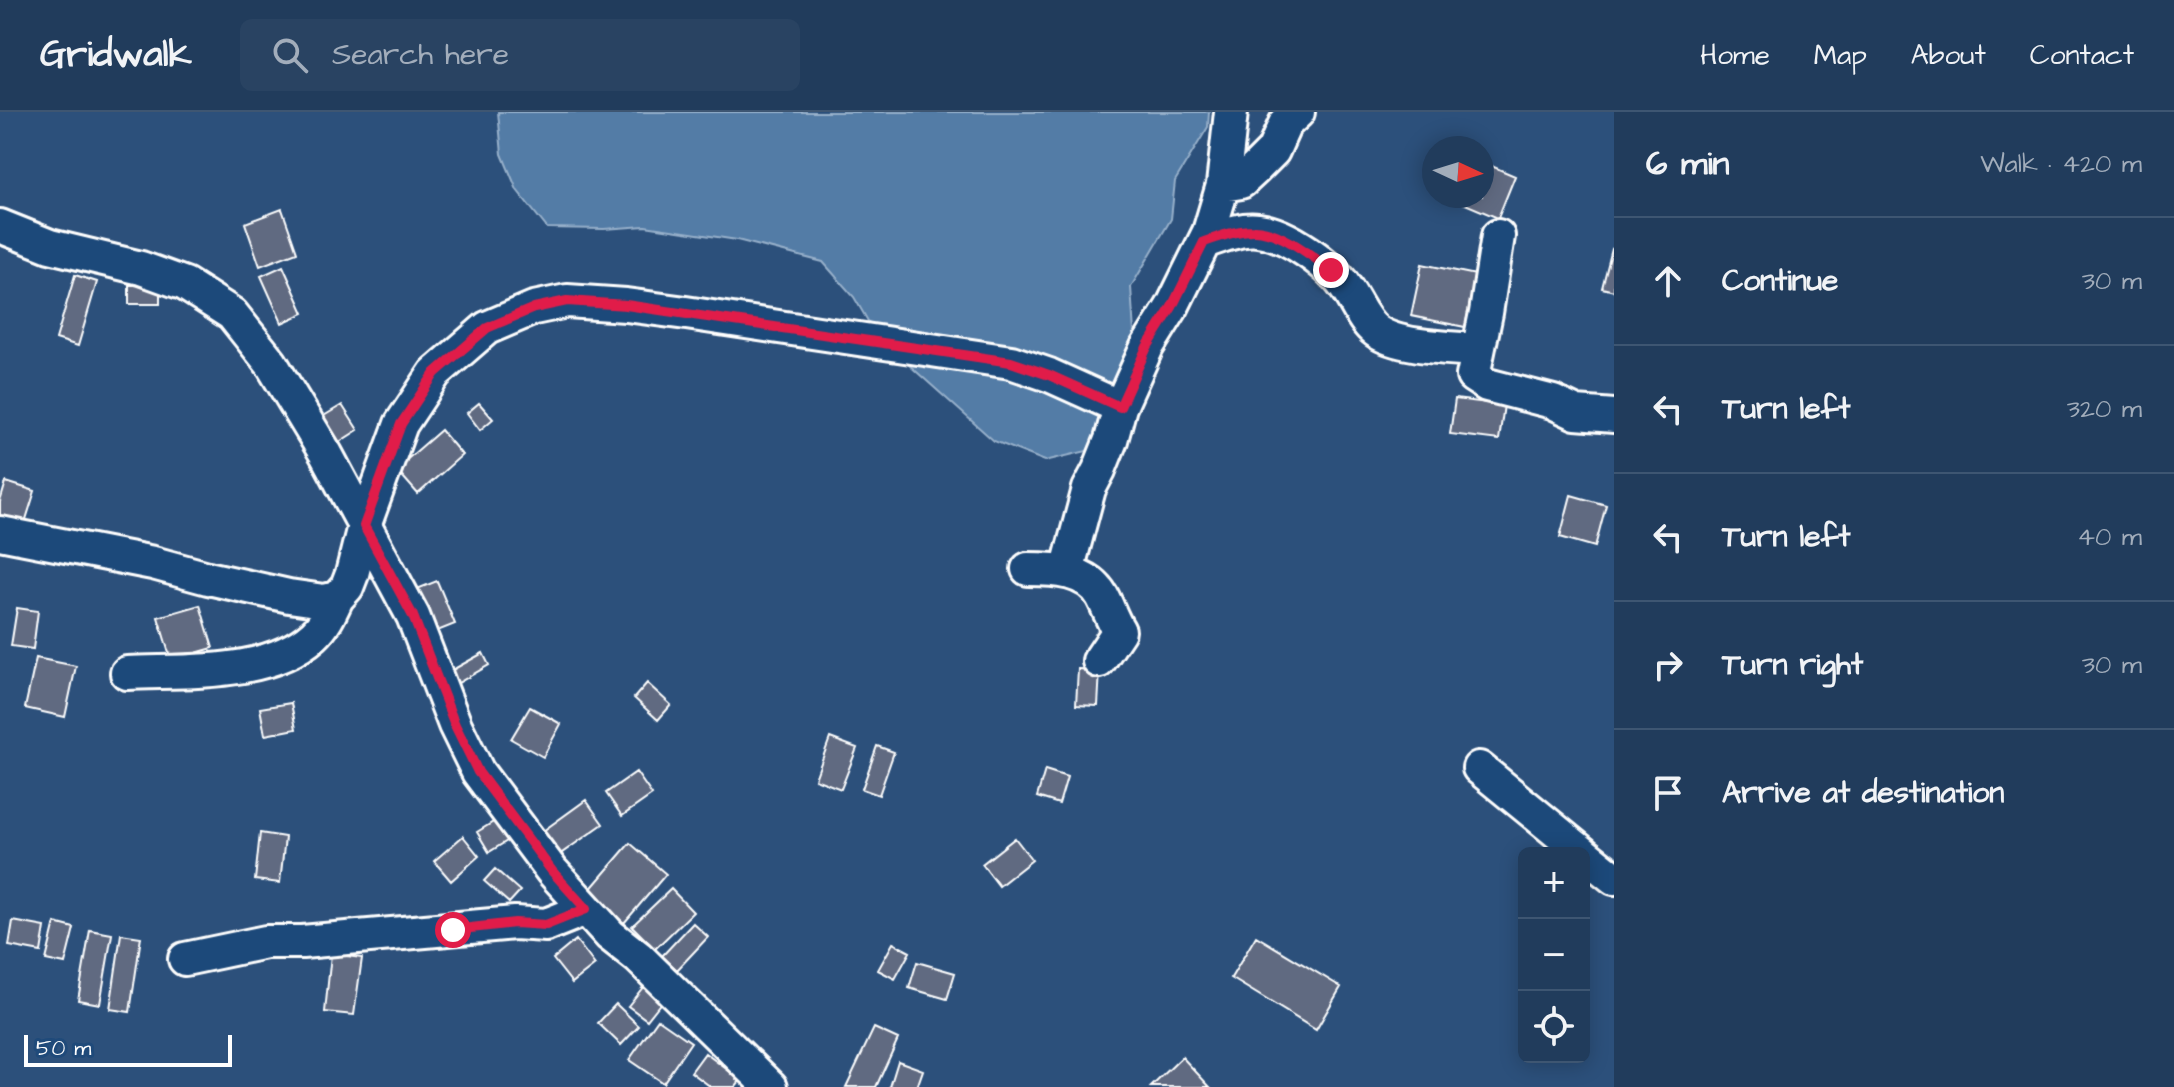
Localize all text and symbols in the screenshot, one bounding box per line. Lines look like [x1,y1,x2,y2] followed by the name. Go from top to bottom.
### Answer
[240,19,800,91] search box
[40,29,192,81] text: Gridwalk
[268,33,312,77] icon: search
[332,34,509,76] text: Search here
[1700,36,1770,75] text: Home
[1814,36,1867,75] text: Map
[1911,36,1986,75] text: About
[2030,36,2134,75] text: Contact
[1422,136,1494,208] north arrow
[1646,140,1730,188] text: 6 min
[1980,146,2142,182] text: Walk · 420 m
[1313,252,1349,288] route end
[1646,259,1690,303] icon: ahead
[1722,260,1838,302] text: Continue
[2082,263,2142,299] text: 30 m
[1646,387,1690,431] icon: left
[1722,388,1850,430] text: Turn left
[2067,391,2142,427] text: 320 m
[1646,515,1690,559] icon: left
[1722,516,1850,558] text: Turn left
[2077,519,2142,555] text: 40 m
[1646,643,1690,687] icon: right
[1722,644,1863,686] text: Turn right
[2082,647,2142,683] text: 30 m
[1646,771,1690,815] icon: arrive
[1722,772,2004,814] text: Arrive at destination
[1518,847,1590,1063] map controls
[1518,847,1590,919] button: +
[435,912,471,948] route start
[1518,919,1590,991] button: −
[1518,991,1590,1063] button: locate
[24,1031,232,1067] scale bar
[36,1033,91,1064] text: 50 m

